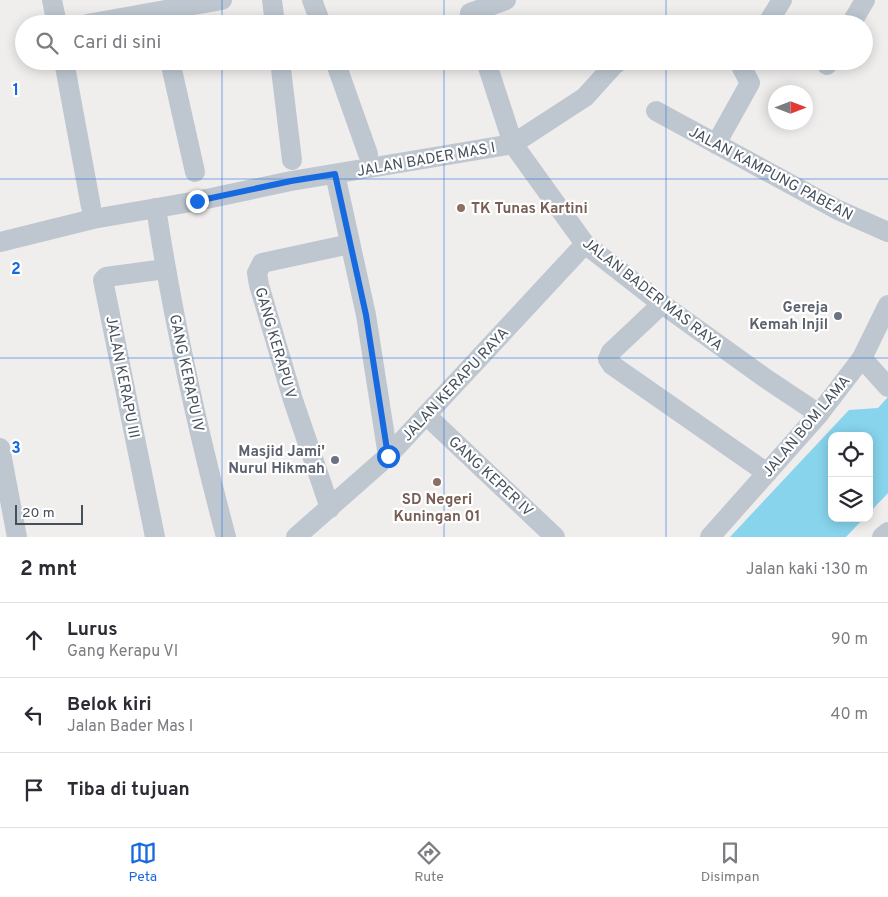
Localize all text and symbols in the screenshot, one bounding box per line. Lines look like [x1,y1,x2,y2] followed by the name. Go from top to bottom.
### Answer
[15,15,873,70] search box
[33,29,61,57] icon: search
[73,31,161,55] text: Cari di sini
[13,81,19,101] text: 1
[768,85,813,130] north arrow
[685,123,856,226] street label: JALAN KAMPUNG PABEAN
[355,139,497,182] street label: JALAN BADER MAS I
[186,190,209,213] route end
[471,200,588,219] place label: TK Tunas Kartini
[455,202,467,214] marker: TK Tunas Kartini
[578,234,726,356] street label: JALAN BADER MAS RAYA
[11,260,21,280] text: 2
[250,286,300,402] street label: GANG KERAPU V
[749,299,828,335] place label: Gereja Kemah Injil
[832,310,844,322] marker: Gereja Kemah Injil
[164,313,207,434] street label: GANG KERAPU IV
[100,314,143,440] street label: JALAN KERAPU III
[399,324,514,446] street label: JALAN KERAPU RAYA
[759,372,855,482] street label: JALAN BOM LAMA
[828,432,873,522] map controls
[828,432,873,477] button: locate
[444,433,536,521] street label: GANG KEPER IV
[11,439,21,459] text: 3
[228,443,325,479] place label: Masjid Jami' Nurul Hikmah
[377,445,400,468] route start
[329,454,341,466] marker: Masjid Jami' Nurul Hikmah
[431,476,443,488] marker: SD Negeri Kuningan 01
[828,477,873,522] button: layers
[394,491,480,527] place label: SD Negeri Kuningan 01
[15,502,82,525] scale bar
[22,505,55,522] text: 20 m
[20,556,77,583] text: 2 mnt
[746,560,868,580] text: Jalan kaki · 130 m
[67,618,118,642] text: Lurus
[20,626,48,654] icon: ahead
[831,630,868,650] text: 90 m
[67,642,178,662] text: Gang Kerapu VI
[67,693,152,717] text: Belok kiri
[20,701,48,729] icon: left
[830,705,868,725] text: 40 m
[67,717,193,737] text: Jalan Bader Mas I
[20,776,48,804] icon: arrive
[67,778,190,802] text: Tiba di tujuan
[128,839,157,886] tab: Peta
[414,839,444,886] tab: Rute
[701,839,760,886] tab: Disimpan

